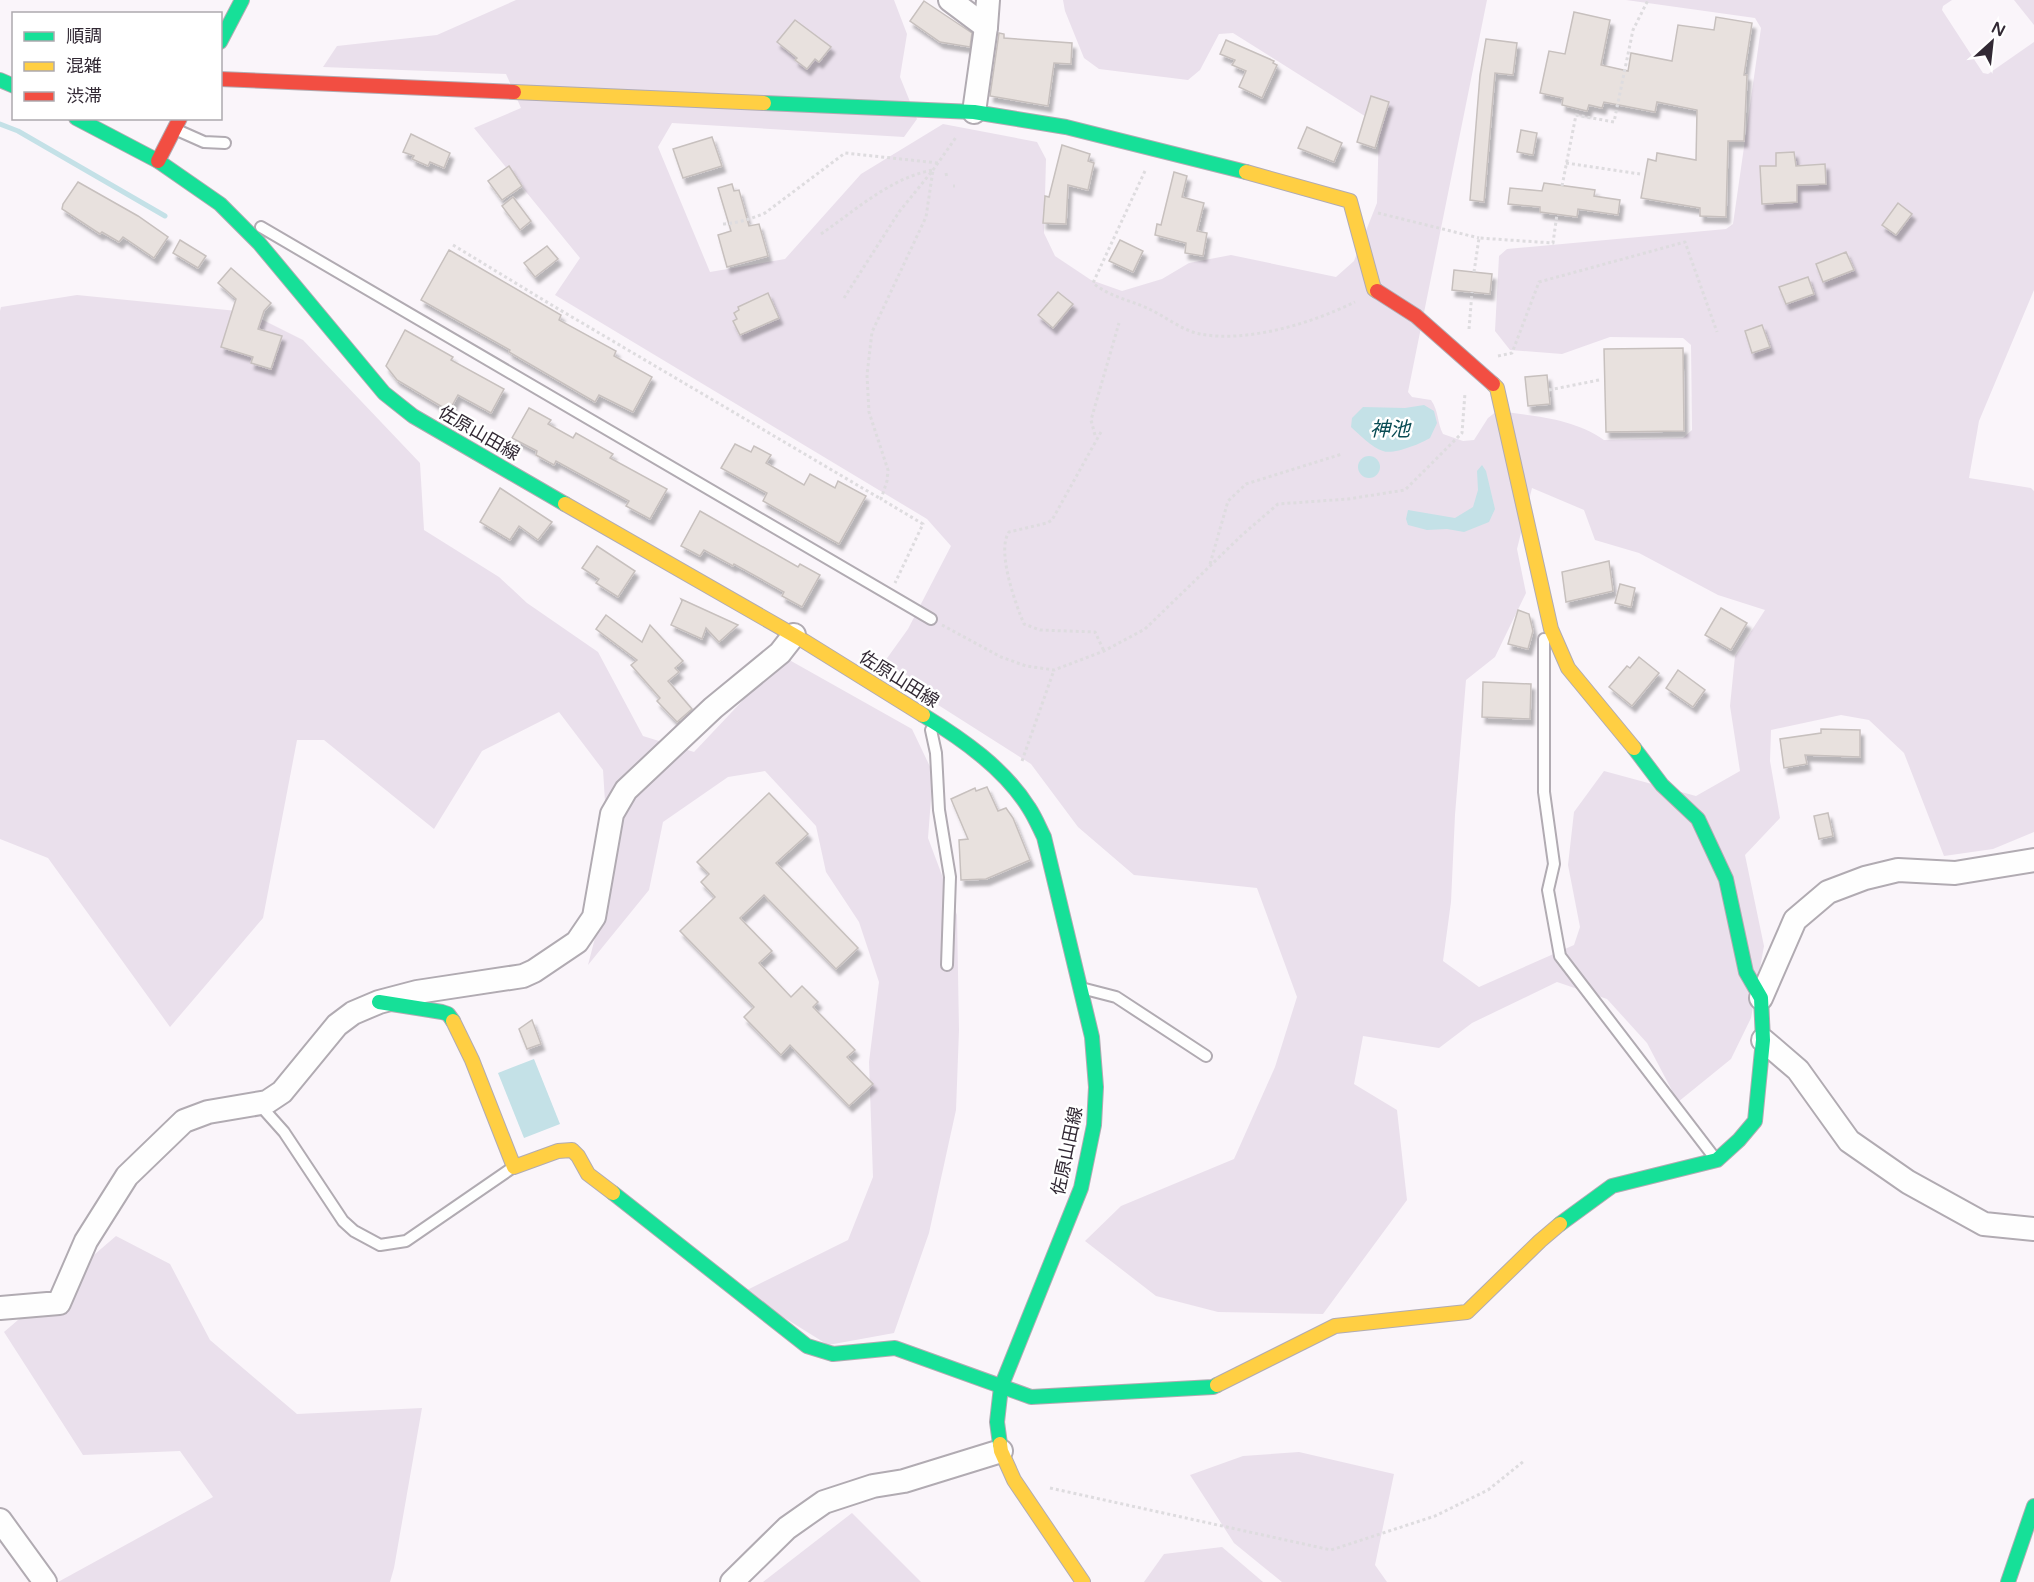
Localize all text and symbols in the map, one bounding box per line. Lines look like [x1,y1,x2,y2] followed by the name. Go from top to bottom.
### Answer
[12,12,222,120] legend
[1962,12,2022,72] north arrow
[1988,18,2009,41] text: N
[66,25,102,47] text: 順調
[66,55,102,77] text: 混雑
[66,85,102,107] text: 渋滞
[435,401,523,465] street label: 佐原山田線
[1370,418,1412,442] water label: 神池
[855,646,943,712] street label: 佐原山田線
[1047,1105,1087,1197] street label: 佐原山田線

